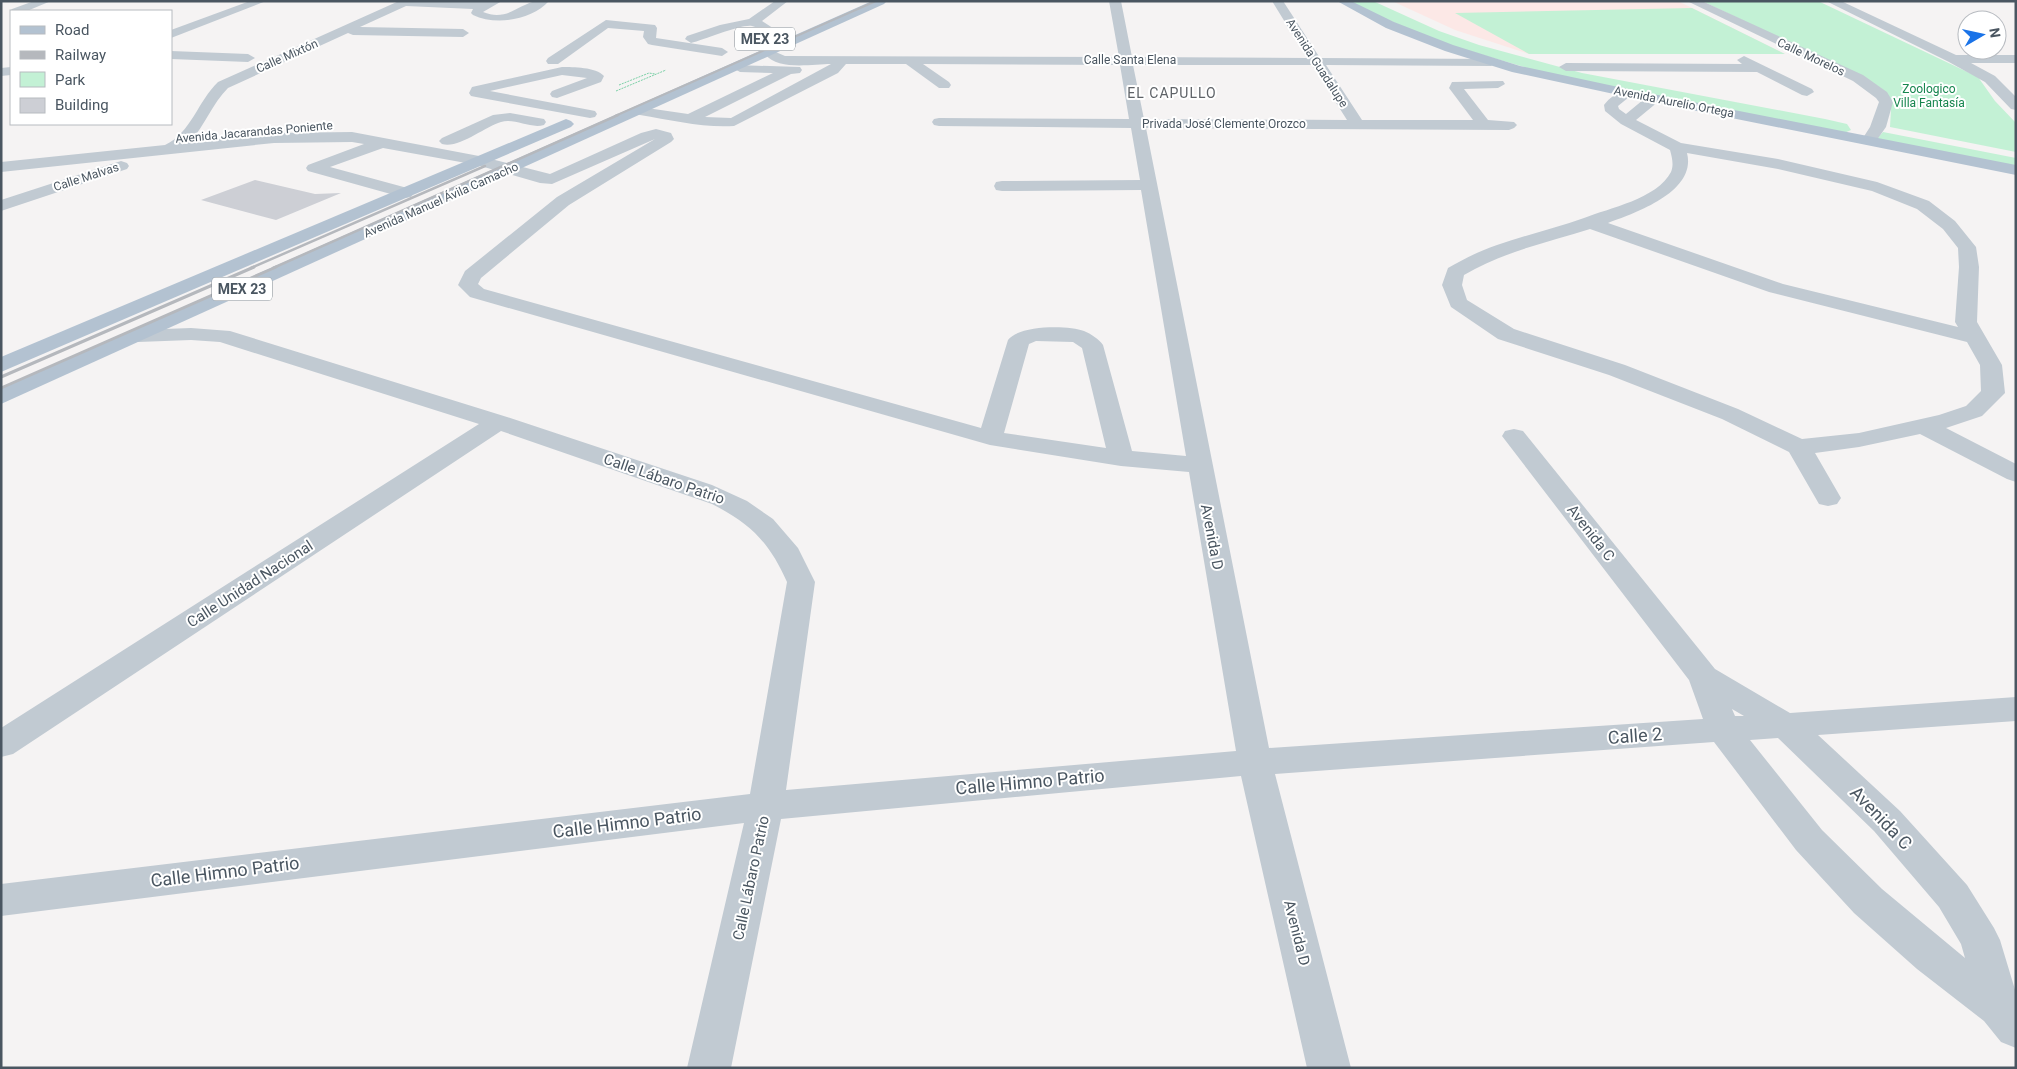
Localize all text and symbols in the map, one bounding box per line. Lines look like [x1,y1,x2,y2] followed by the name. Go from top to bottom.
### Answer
[10,10,172,125] legend
[1957,10,2007,60] north arrow
[1283,16,1351,110] street label: Avenida Guadalupe
[55,21,89,39] text: Road
[1986,27,2004,39] text: N
[735,28,795,50] road number: MEX 23
[1775,35,1847,79] street label: Calle Morelos
[254,36,320,76] street label: Calle Mixtón
[55,46,106,64] text: Railway
[1084,53,1176,67] street label: Calle Santa Elena
[55,71,86,89] text: Park
[1893,82,1965,110] park label: Zoologico Villa Fantasía
[1613,83,1735,121] street label: Avenida Aurelio Ortega
[1127,85,1217,101] district label: EL CAPULLO
[55,96,109,114] text: Building
[1142,117,1306,131] street label: Privada José Clemente Orozco
[175,118,333,146] street label: Avenida Jacarandas Poniente
[361,159,521,241] street label: Avenida Manuel Ávila Camacho
[52,160,120,194] street label: Calle Malvas
[212,278,272,300] road number: MEX 23
[601,450,727,508] street label: Calle Lábaro Patrio
[1563,501,1619,565] street label: Avenida C
[1197,503,1227,571] street label: Avenida D
[184,537,316,631] street label: Calle Unidad Nacional
[1607,723,1663,748] street label: Calle 2
[955,765,1105,798] street label: Calle Himno Patrio
[1846,782,1917,854] street label: Avenida C
[551,803,702,842] street label: Calle Himno Patrio
[729,814,773,942] street label: Calle Lábaro Patrio
[149,852,300,891] street label: Calle Himno Patrio
[1280,898,1314,968] street label: Avenida D

